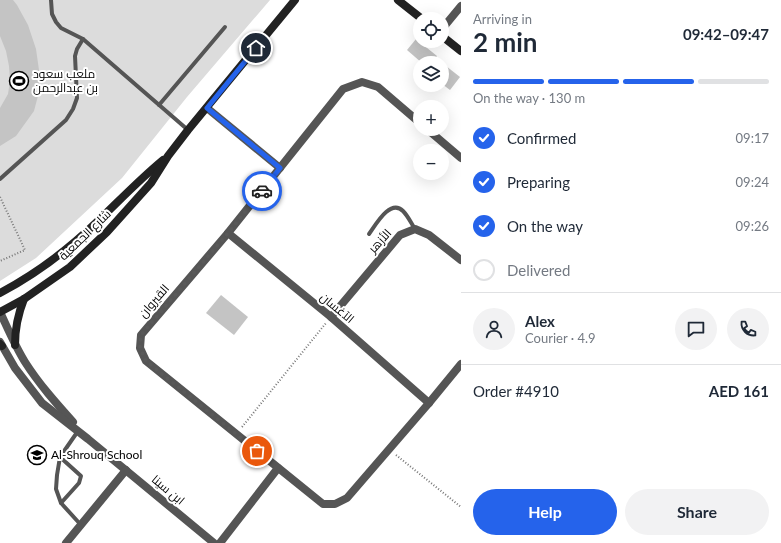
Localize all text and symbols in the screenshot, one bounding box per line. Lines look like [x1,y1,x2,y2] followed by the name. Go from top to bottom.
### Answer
[473,11,532,27] text: Arriving in
[413,12,449,180] map controls
[413,12,449,48] button: locate
[683,25,769,43] text: 09:42–09:47
[473,26,537,58] text: 2 min
[239,31,273,65] pin
[245,37,267,59] icon: home
[413,56,449,92] button: layers
[33,66,98,95] place label: ملعب سعود بن عبدالرحمن
[8,70,30,92] sports icon: ملعب سعود بن عبدالرحمن
[473,90,585,106] text: On the way · 130 m
[413,100,449,136] button: +
[473,127,495,149] icon: check
[507,129,576,147] text: Confirmed
[736,130,769,146] text: 09:17
[413,144,449,180] button: −
[242,171,282,211] courier
[473,171,495,193] icon: check
[507,173,570,191] text: Preparing
[736,174,769,190] text: 09:24
[251,180,273,202] icon: car
[56,206,114,264] street label: شارع الجمعية
[473,215,495,237] icon: check
[507,217,583,235] text: On the way
[736,218,769,234] text: 09:26
[364,226,394,257] street label: الأزهر
[507,261,570,279] text: Delivered
[135,281,172,320] street label: القيروان
[317,289,357,326] street label: الآغسان
[473,308,515,350] button: person
[675,308,717,350] button: chat
[727,308,769,350] button: phone
[525,312,555,330] text: Alex
[525,330,596,346] text: Courier · 4.9
[473,382,559,400] text: Order #4910
[709,382,769,400] text: AED 161
[240,434,274,468] pin
[246,440,268,462] icon: bag
[26,444,48,466] school or university icon: Al-Shrouq School
[51,447,142,462] place label: Al-Shrouq School
[149,472,188,508] street label: ابن سينا
[473,489,617,535] button: Help
[625,489,769,535] button: Share

